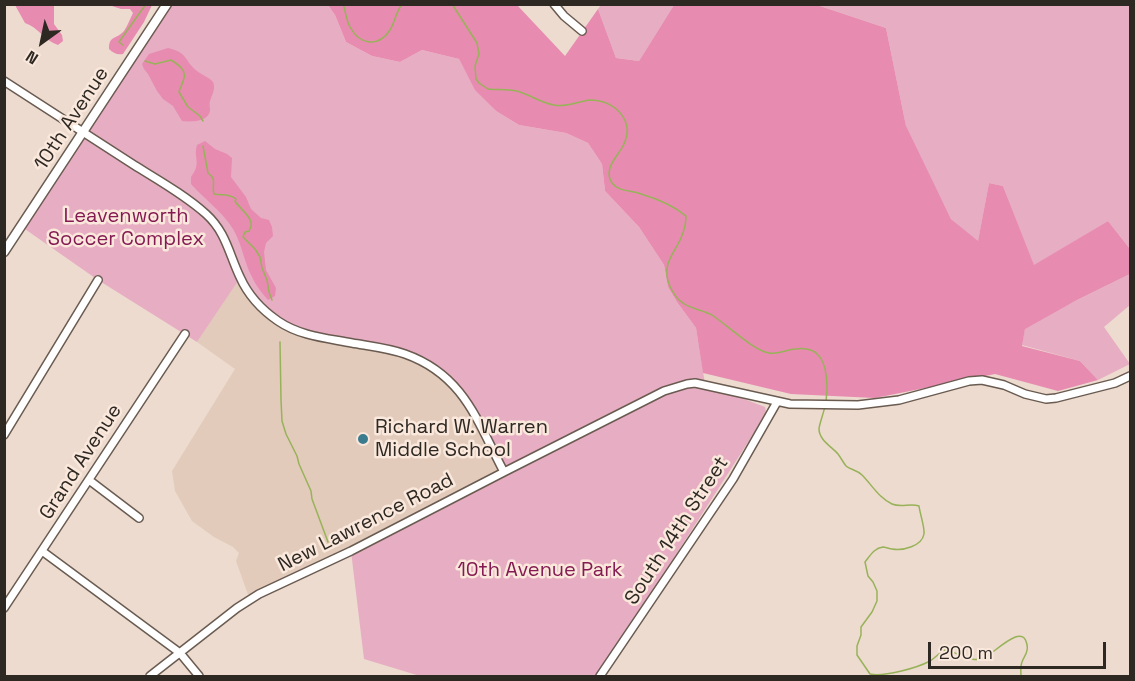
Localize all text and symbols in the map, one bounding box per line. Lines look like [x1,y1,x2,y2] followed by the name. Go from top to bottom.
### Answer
[12,12,72,72] north arrow
[22,46,42,69] text: N
[30,63,114,175] street label: 10th Avenue
[48,205,204,252] park label: Leavenworth Soccer Complex
[35,400,127,524] street label: Grand Avenue
[375,416,548,463] place label: Richard W. Warren Middle School
[356,432,370,446] marker: Richard W. Warren Middle School
[620,452,734,610] street label: South 14th Street
[274,468,458,578] street label: New Lawrence Road
[457,559,623,583] park label: 10th Avenue Park
[931,630,1110,668] scale bar
[939,641,993,664] text: 200 m

